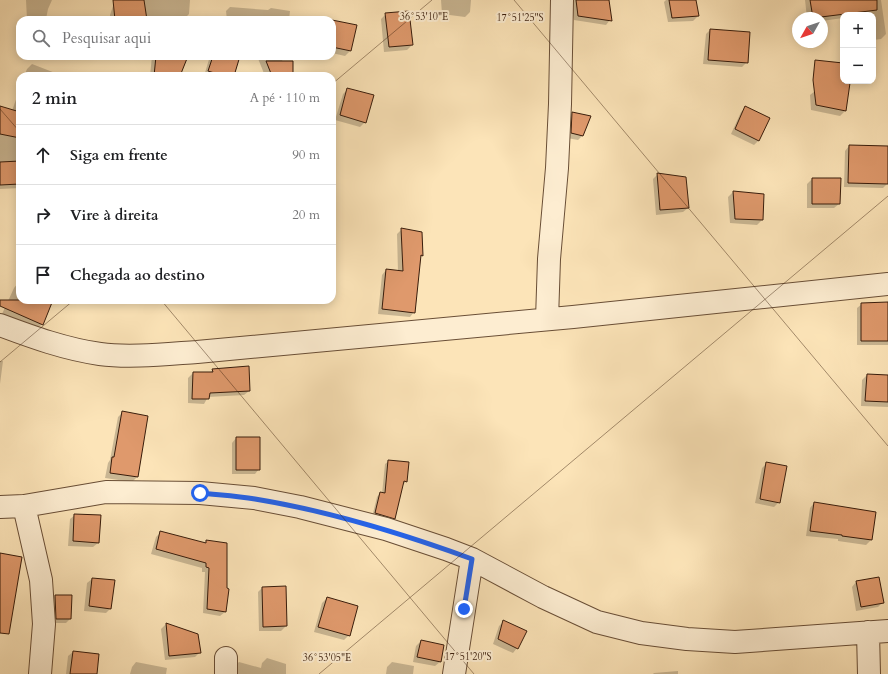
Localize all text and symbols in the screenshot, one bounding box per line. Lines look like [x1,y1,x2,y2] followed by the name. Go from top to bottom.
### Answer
[400,10,448,24] text: 36°53'10"E
[496,11,544,25] text: 17°51'25"S
[792,12,828,48] north arrow
[840,12,876,84] map controls
[840,12,876,48] button: +
[16,16,336,60] search box
[30,27,52,49] icon: search
[62,28,151,48] text: Pesquisar aqui
[840,48,876,84] button: −
[32,87,77,110] text: 2 min
[250,89,320,107] text: A pé · 110 m
[32,144,54,166] icon: ahead
[70,145,168,165] text: Siga em frente
[292,146,320,164] text: 90 m
[32,204,54,226] icon: right
[70,205,158,225] text: Vire à direita
[292,206,320,224] text: 20 m
[32,264,54,286] icon: arrive
[70,265,205,285] text: Chegada ao destino
[191,484,209,502] route start
[455,600,473,618] route end
[444,650,492,664] text: 17°51'20"S
[303,651,351,665] text: 36°53'05"E

